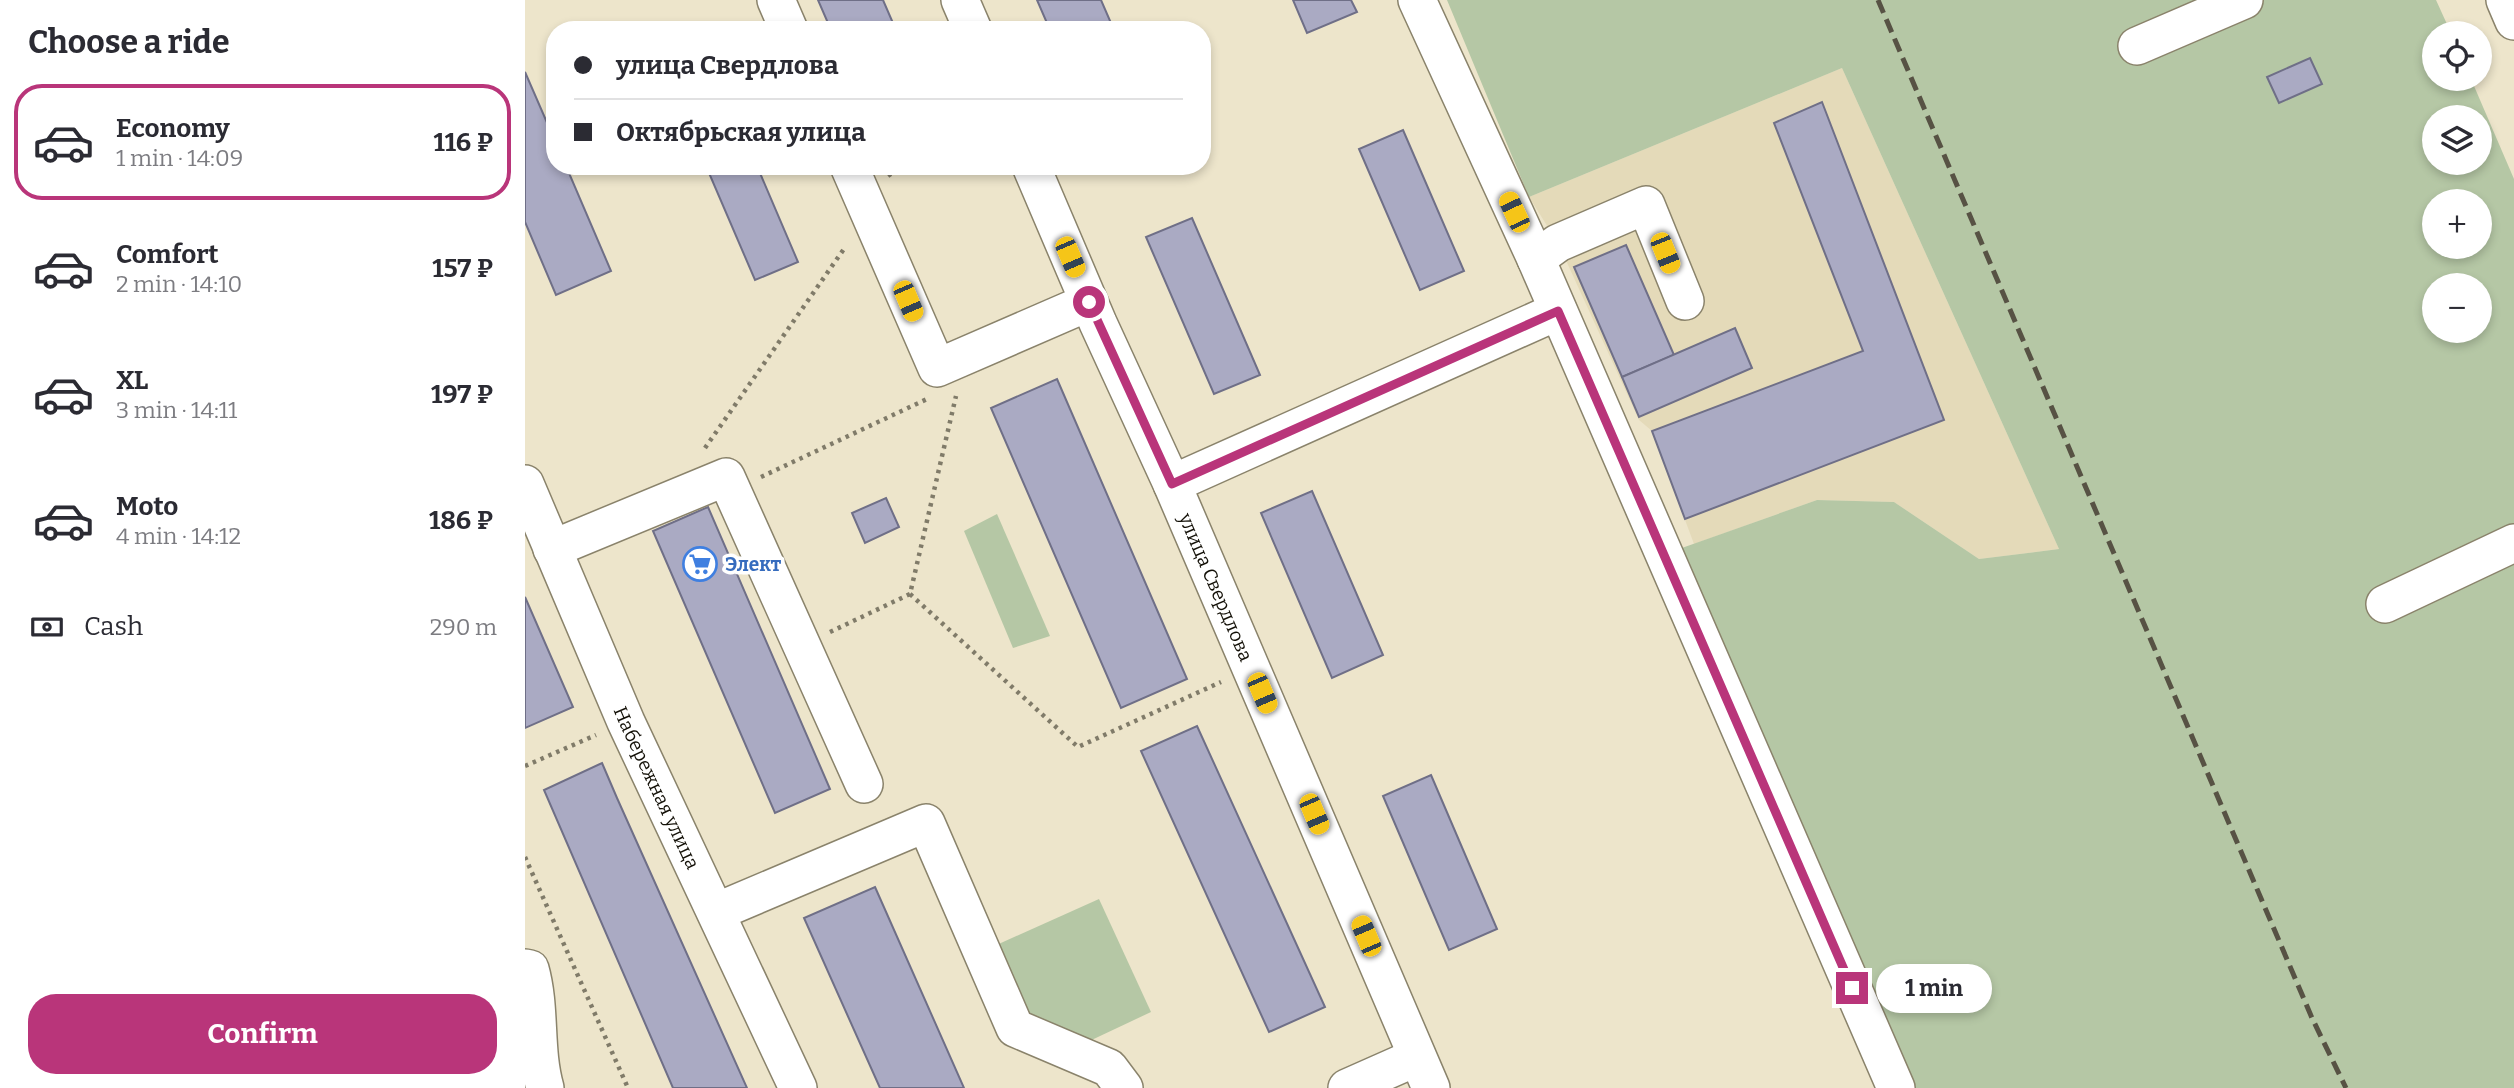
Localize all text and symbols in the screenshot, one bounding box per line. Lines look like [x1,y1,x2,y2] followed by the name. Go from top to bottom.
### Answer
[2422,21,2492,343] map controls
[2422,21,2492,91] button: locate
[28,23,229,61] text: Choose a ride
[616,50,838,81] text: улица Свердлова
[2422,105,2492,175] button: layers
[32,111,95,174] icon: car
[116,113,230,144] text: Economy
[616,117,866,148] text: Октябрьская улица
[433,127,493,158] text: 116 ₽
[116,144,243,172] text: 1 min · 14:09
[1496,189,1533,235] car
[2422,189,2492,259] button: +
[1648,230,1683,276] car
[1053,234,1088,280] car
[32,237,95,300] icon: car
[116,239,219,270] text: Comfort
[432,253,493,284] text: 157 ₽
[116,270,242,298] text: 2 min · 14:10
[2422,273,2492,343] button: −
[891,278,926,324] car
[1073,286,1105,318] route start
[32,363,95,426] icon: car
[116,365,148,396] text: XL
[431,379,493,410] text: 197 ₽
[116,396,237,424] text: 3 min · 14:11
[32,489,95,552] icon: car
[116,491,178,522] text: Moto
[429,505,493,536] text: 186 ₽
[1174,509,1258,665] street label: улица Свердлова
[116,522,241,550] text: 4 min · 14:12
[681,545,719,583] supermarket icon: Элект
[725,553,782,576] place label: Элект
[28,608,66,646] icon: cash
[84,611,143,642] text: Cash
[430,613,497,641] text: 290 m
[1245,670,1280,716] car
[609,703,705,873] street label: Набережная улица
[1297,791,1332,837] car
[1349,913,1384,959] car
[1877,964,1992,1012] callout: 1 min
[1836,972,1868,1004] route end
[1905,974,1963,1002] text: 1 min
[28,994,497,1074] button: Confirm

